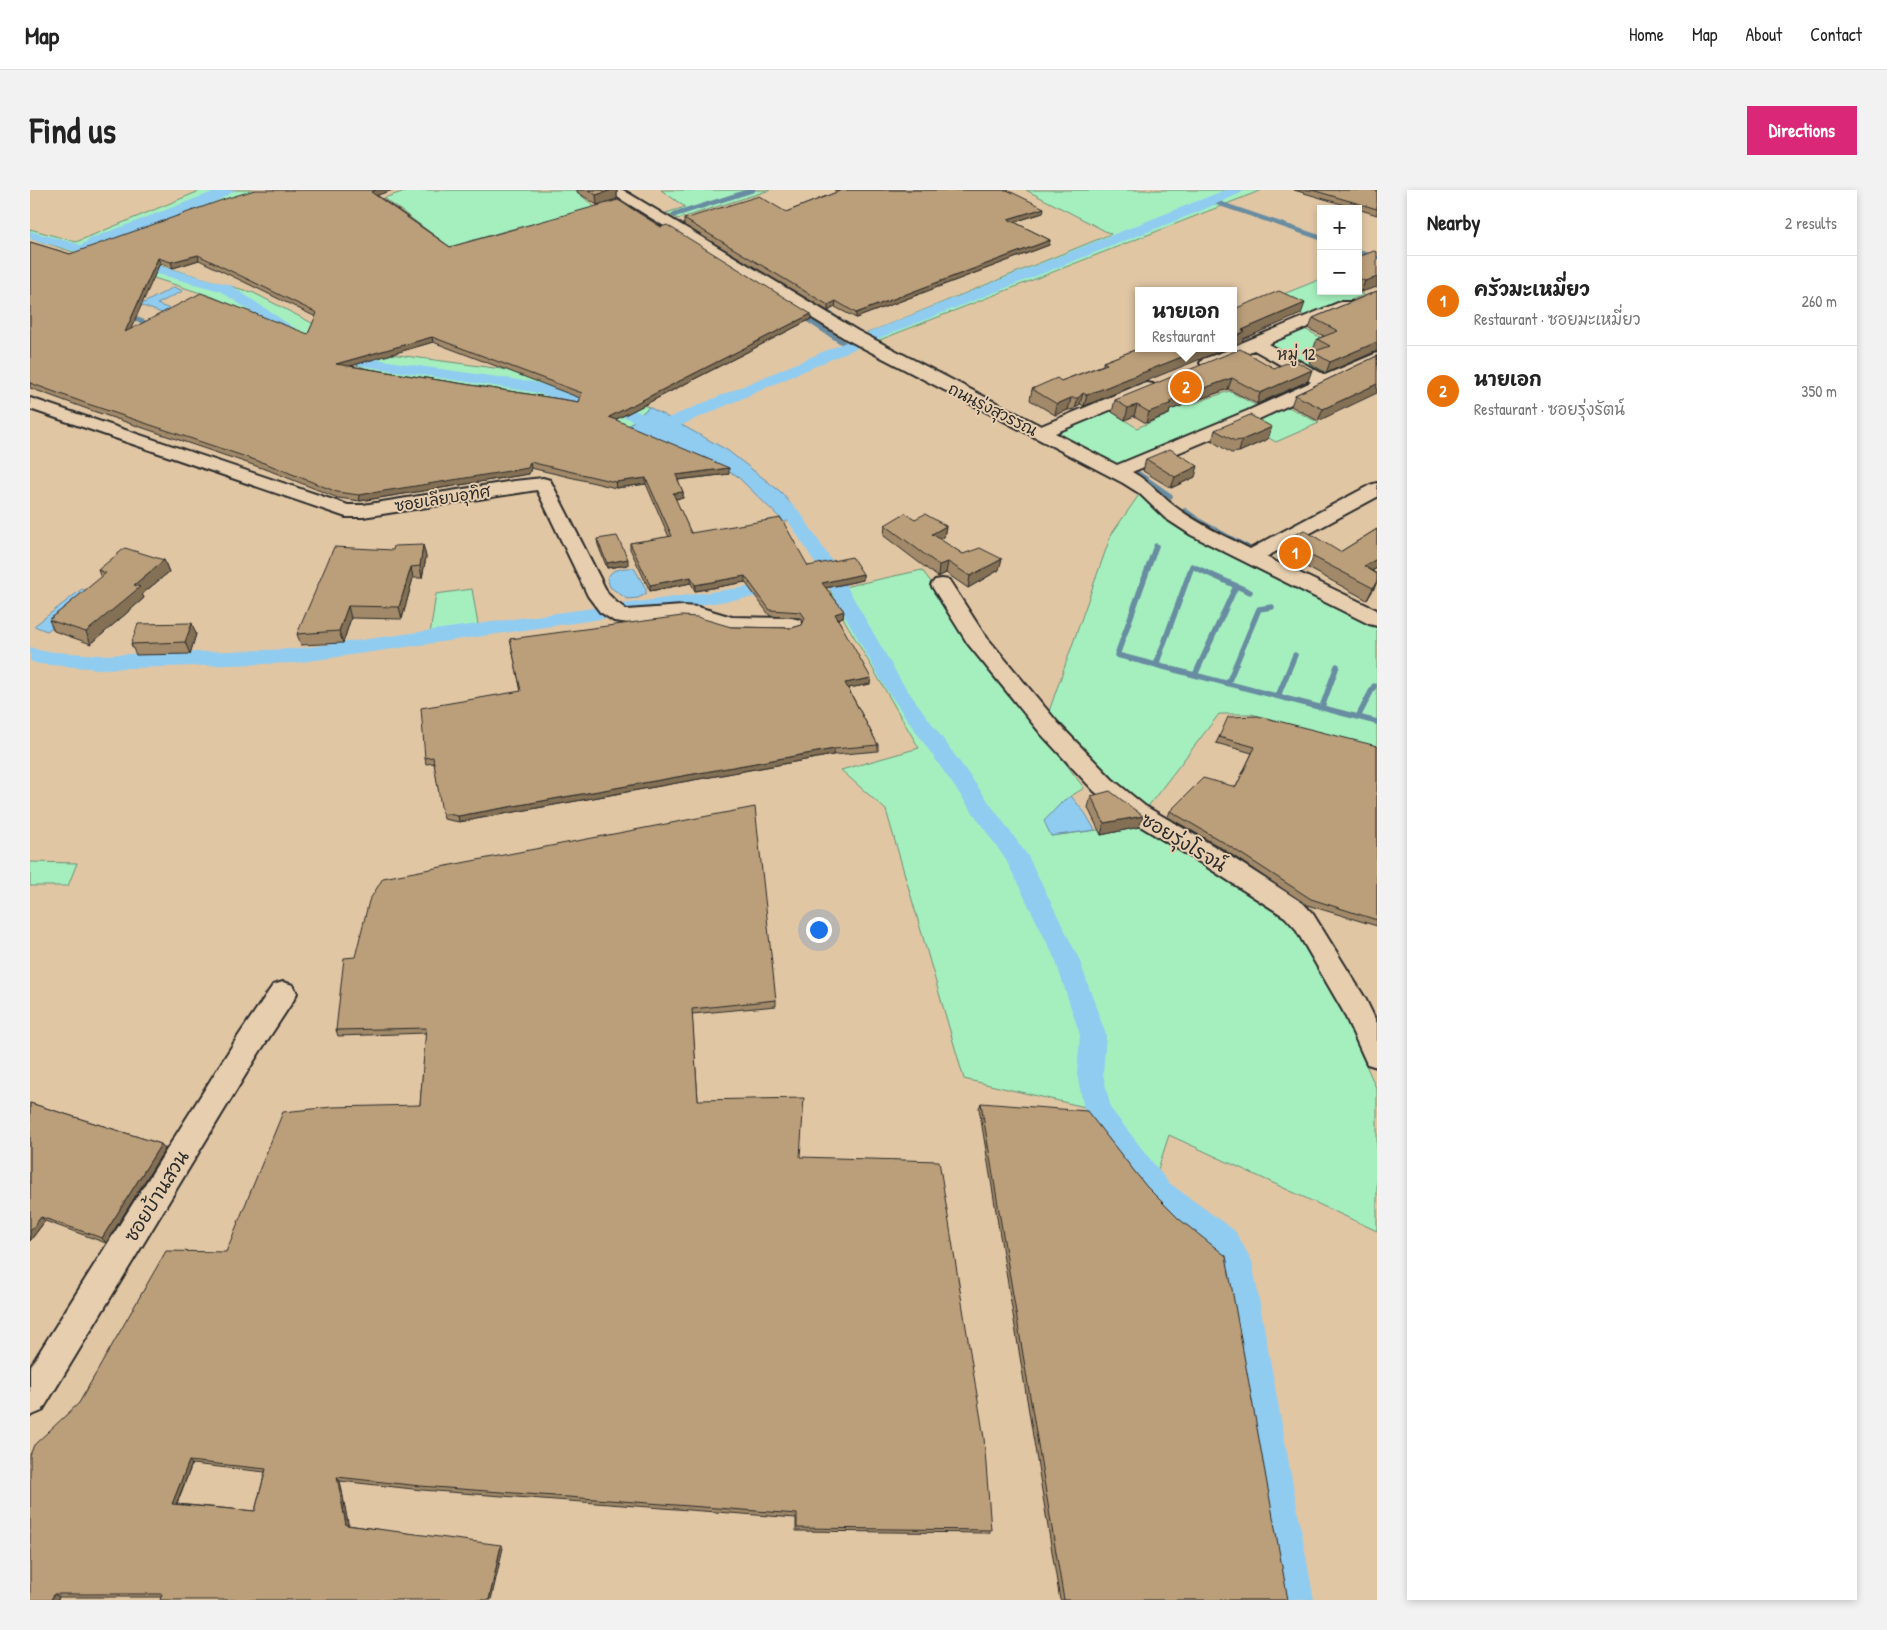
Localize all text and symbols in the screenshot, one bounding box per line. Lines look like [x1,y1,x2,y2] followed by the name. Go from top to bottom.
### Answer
[25,19,59,51] text: Map
[1629,22,1664,47] text: Home
[1692,22,1717,47] text: Map
[1745,22,1782,47] text: About
[1810,22,1862,47] text: Contact
[1747,106,1857,155] button: Directions
[30,107,116,154] text: Find us
[1317,205,1362,295] map controls
[1317,205,1362,250] button: +
[1427,208,1480,237] text: Nearby
[1785,212,1837,234] text: 2 results
[1317,250,1362,295] button: −
[1474,276,1590,302] text: ครัวมะเหมี่ยว
[1135,287,1237,352] popup
[1440,290,1446,312] text: 1
[1801,290,1837,312] text: 260 m
[1152,298,1220,324] text: นายเอก
[1474,308,1640,330] text: Restaurant · ซอยมะเหมี่ยว
[1152,325,1215,347] text: Restaurant
[1277,343,1316,367] district label: หมู่ 12
[1474,366,1542,392] text: นายเอก
[1170,368,1202,406] pin: 2
[944,377,1041,443] street label: ถนนรุ่งสุวรรณ
[1439,380,1447,402] text: 2
[1801,380,1837,402] text: 350 m
[1474,398,1625,420] text: Restaurant · ซอยรุ่งรัตน์
[393,479,493,518] street label: ซอยเลียบอุทิศ
[1279,534,1311,572] pin: 1
[1135,806,1232,880] street label: ซอยรุ่งโรจน์
[806,917,832,943] your location
[118,1145,195,1247] street label: ซอยบ้านสวน

